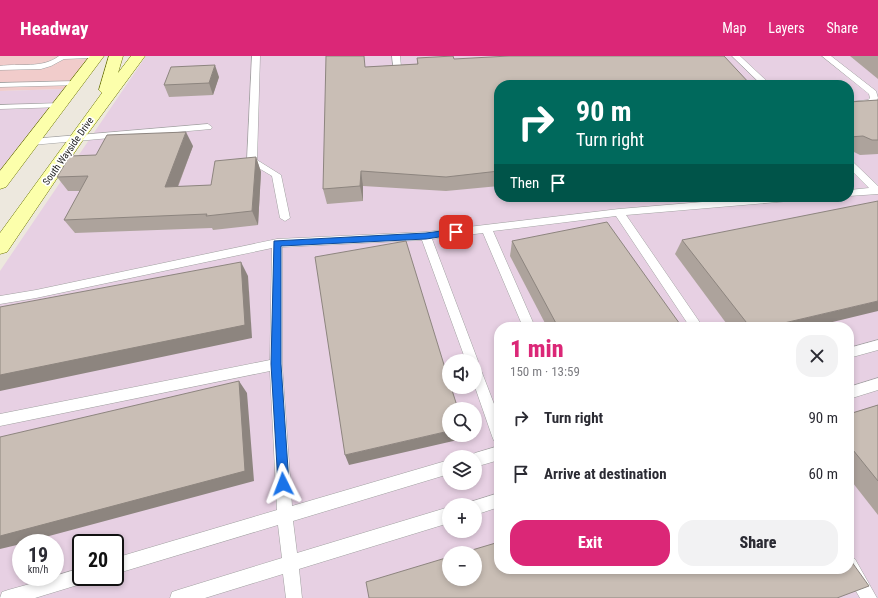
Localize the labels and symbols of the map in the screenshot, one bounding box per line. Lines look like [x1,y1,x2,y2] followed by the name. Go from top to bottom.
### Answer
[40,115,96,187] street label: South Wayside Drive
[439,215,473,249] pin
[262,463,304,505] position arrow
[72,534,124,586] speed limit sign: 20

